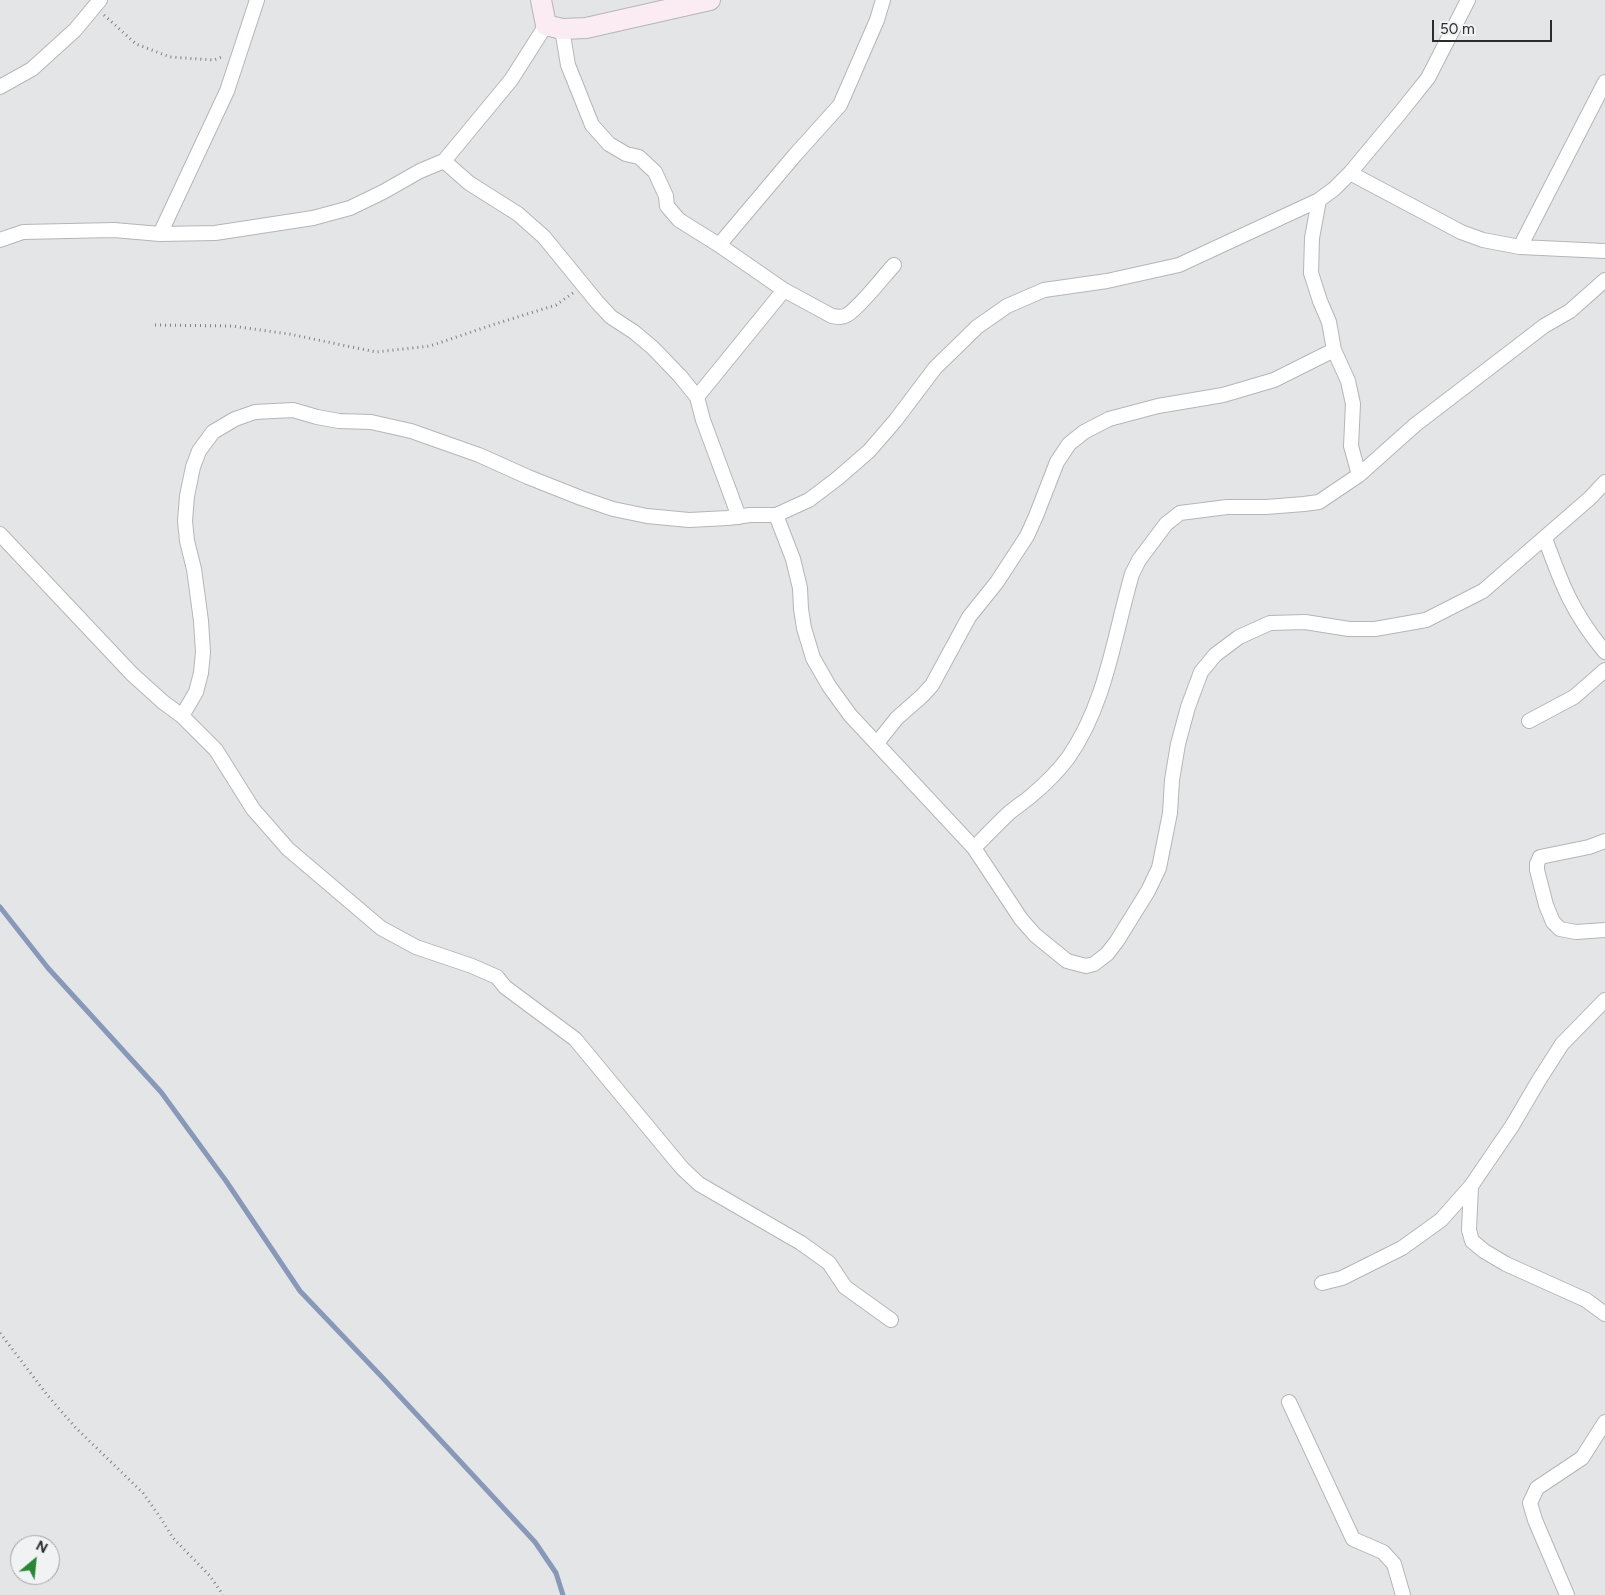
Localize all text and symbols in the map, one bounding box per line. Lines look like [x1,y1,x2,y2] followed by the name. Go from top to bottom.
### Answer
[1435,10,1555,42] scale bar
[1440,20,1475,38] text: 50 m
[10,1535,60,1585] north arrow
[33,1537,51,1557] text: N

